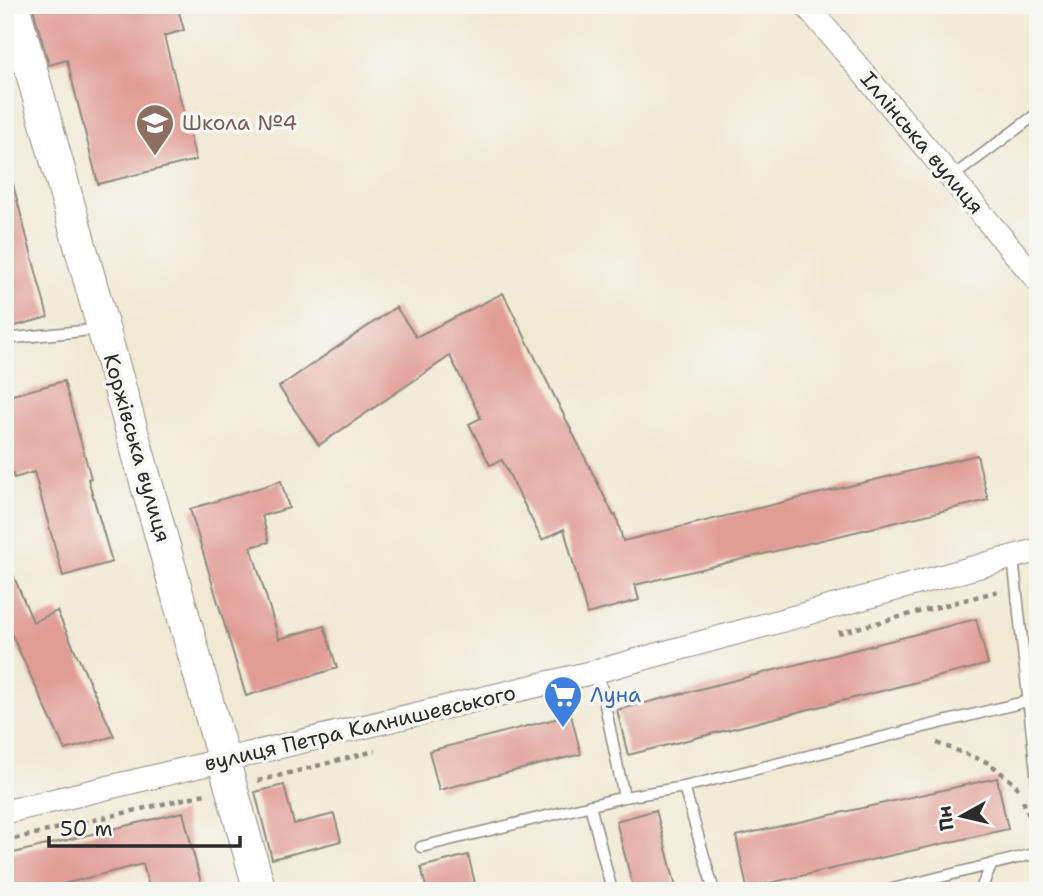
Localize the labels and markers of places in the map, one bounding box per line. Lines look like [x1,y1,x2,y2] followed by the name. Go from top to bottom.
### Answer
[134,102,176,157] school or university icon: Школа №4
[182,109,297,137] place label: Школа №4
[542,674,584,729] supermarket icon: Луна
[590,681,641,709] place label: Луна

